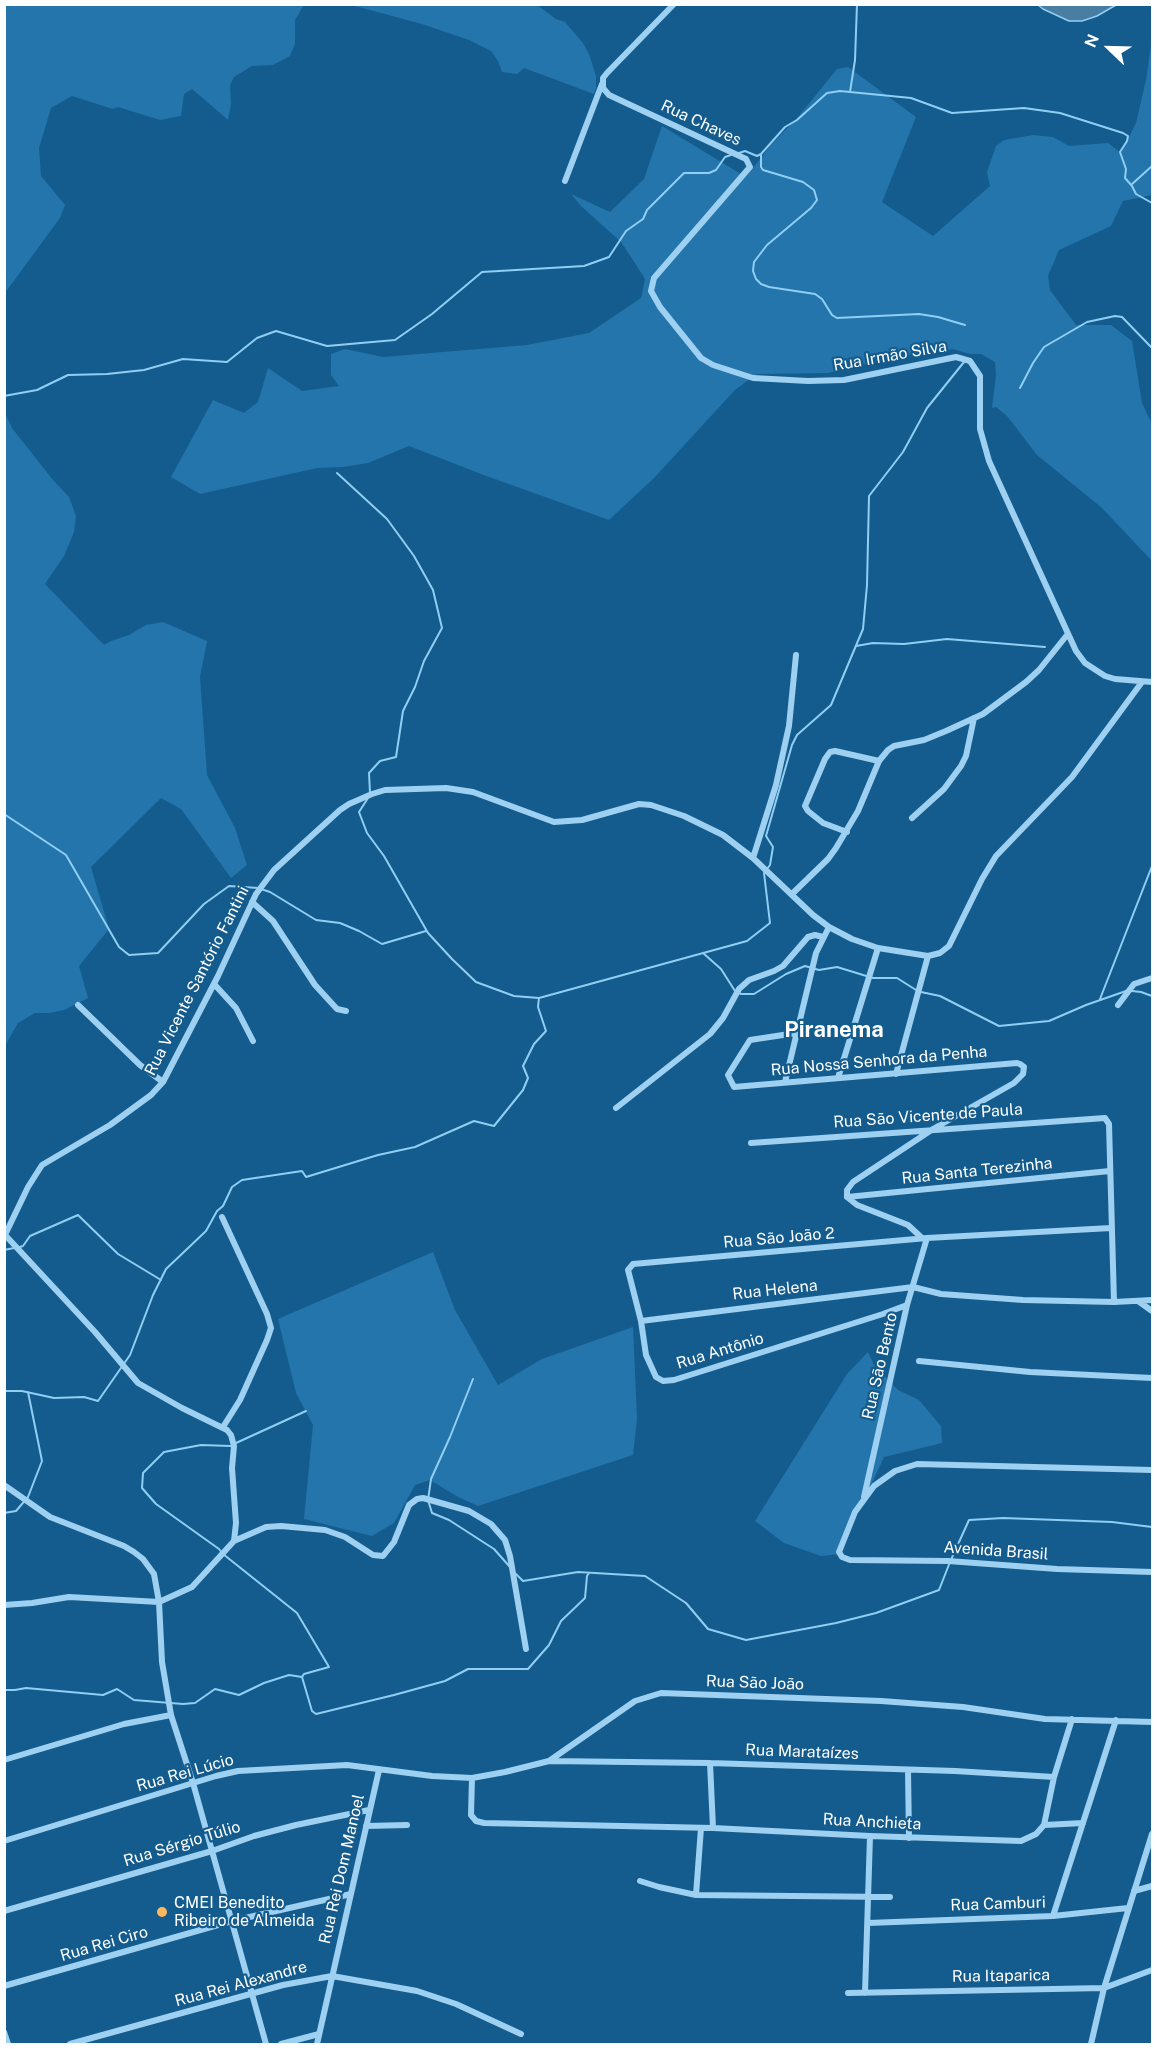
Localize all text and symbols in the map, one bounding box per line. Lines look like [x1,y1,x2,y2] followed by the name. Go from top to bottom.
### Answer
[1079,18,1139,78] north arrow
[1081,31,1103,50] text: N
[658,96,744,150] street label: Rua Chaves
[832,337,948,375] street label: Rua Irmão Silva
[141,883,253,1079] street label: Rua Vicente Santório Fantini
[784,1017,884,1043] district label: Piranema
[770,1042,988,1080] street label: Rua Nossa Senhora da Penha
[833,1100,1023,1132] street label: Rua São Vicente de Paula
[901,1154,1053,1188] street label: Rua Santa Terezinha
[723,1224,835,1252] street label: Rua São João 2
[731,1276,819,1304] street label: Rua Helena
[858,1311,902,1421] street label: Rua São Bento
[674,1329,766,1373] street label: Rua Antônio
[943,1538,1049,1564] street label: Avenida Brasil
[706,1672,804,1694] street label: Rua São João
[745,1740,859,1764] street label: Rua Marataízes
[134,1750,236,1796] street label: Rua Rei Lúcio
[315,1792,369,1946] street label: Rua Rei Dom Manoel
[822,1810,922,1834] street label: Rua Anchieta
[121,1817,243,1871] street label: Rua Sérgio Túlio
[174,1893,314,1931] place label: CMEI Benedito Ribeiro de Almeida
[950,1893,1046,1915] street label: Rua Camburi
[155,1905,169,1919] marker: CMEI Benedito Ribeiro de Almeida
[58,1922,150,1966] street label: Rua Rei Ciro
[173,1957,309,2011] street label: Rua Rei Alexandre
[952,1966,1050,1986] street label: Rua Itaparica

